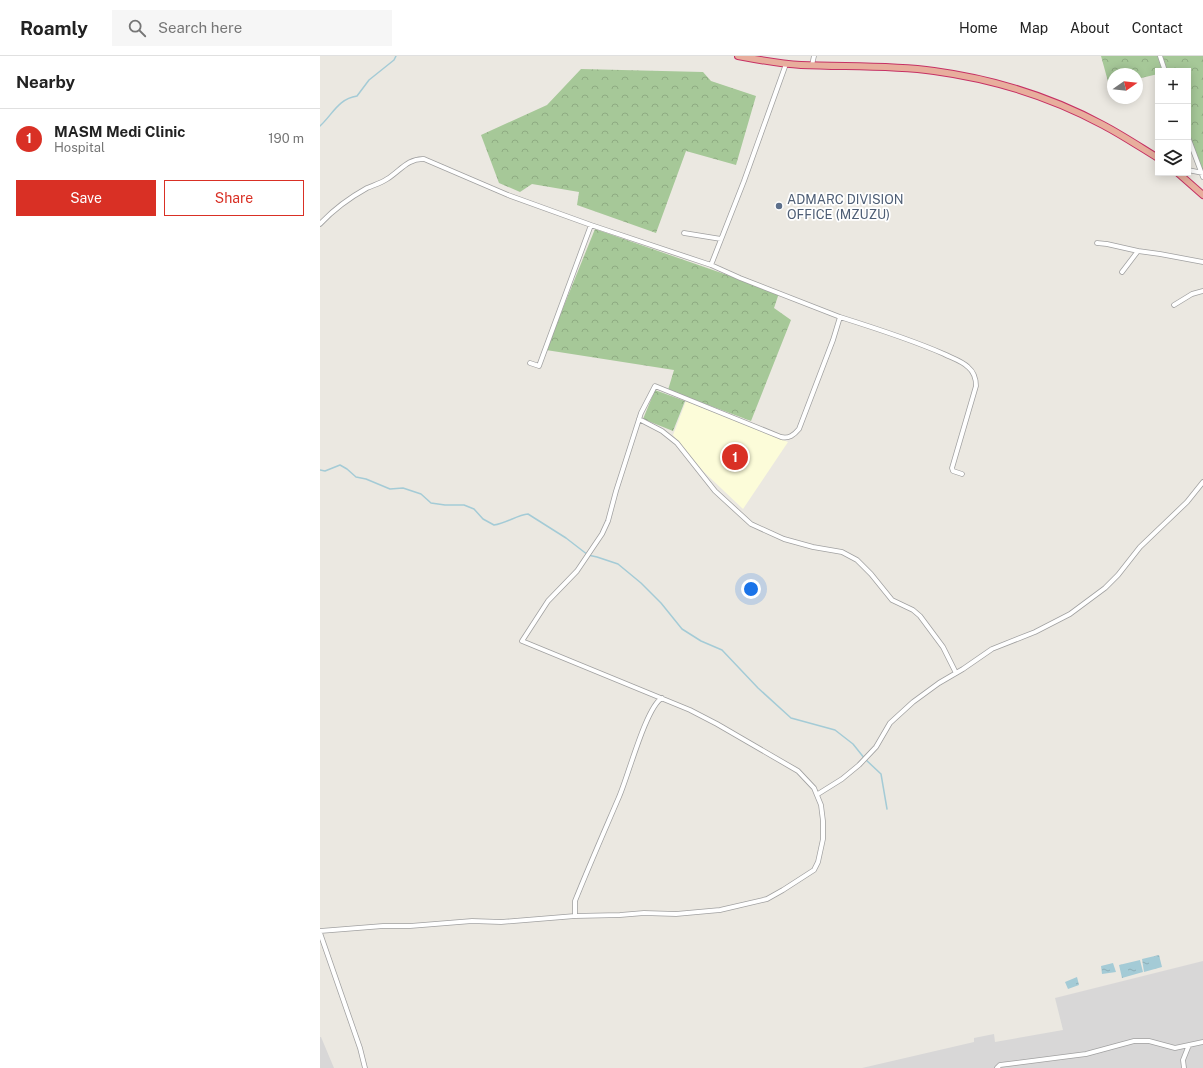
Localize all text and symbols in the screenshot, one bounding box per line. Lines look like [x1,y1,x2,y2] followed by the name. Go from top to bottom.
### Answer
[112,10,392,46] search box
[20,17,88,39] text: Roamly
[126,17,148,39] icon: search
[158,19,242,36] text: Search here
[959,20,998,36] text: Home
[1020,20,1048,36] text: Map
[1070,20,1110,36] text: About
[1132,20,1183,36] text: Contact
[1107,68,1143,104] north arrow
[1155,68,1191,176] map controls
[1155,68,1191,104] button: +
[16,72,75,92] text: Nearby
[1155,104,1191,140] button: −
[54,123,186,140] text: MASM Medi Clinic
[26,131,32,146] text: 1
[268,131,304,146] text: 190 m
[54,140,105,155] text: Hospital
[1155,140,1191,176] button: layers
[16,180,156,216] button: Save
[164,180,304,216] button: Share
[787,192,904,222] place label: ADMARC DIVISION OFFICE (MZUZU)
[774,201,784,211] marker: ADMARC DIVISION OFFICE (MZUZU)
[722,442,748,472] pin: 1
[741,579,761,599] your location

